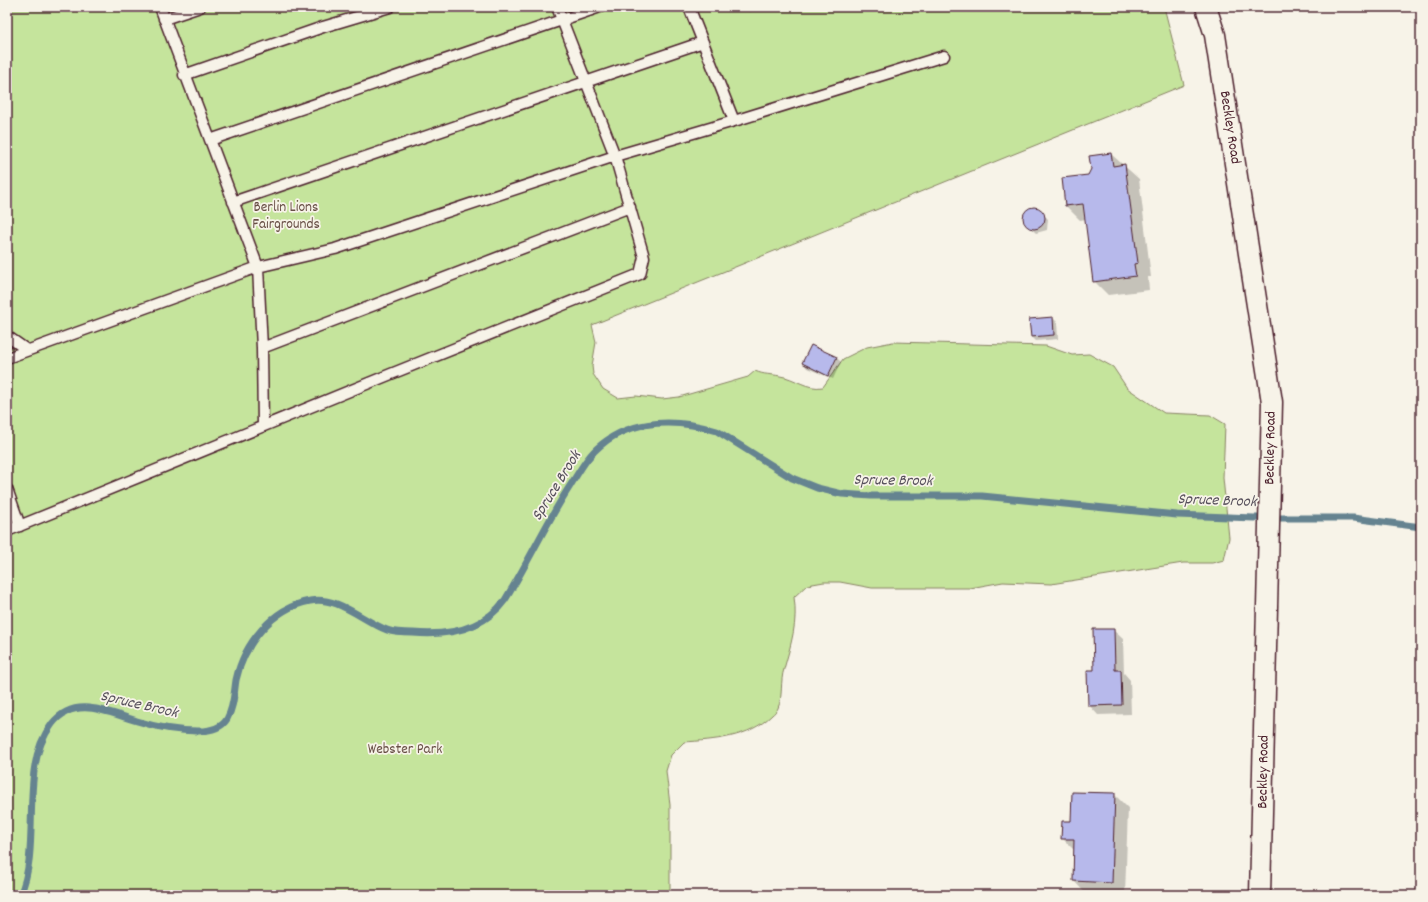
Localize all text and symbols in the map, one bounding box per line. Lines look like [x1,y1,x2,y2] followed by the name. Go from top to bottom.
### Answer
[1213,89,1246,166] street label: Beckley Road
[252,197,320,236] park label: Berlin Lions Fairgrounds
[1259,411,1283,485] street label: Beckley Road
[526,445,588,525] water label: Spruce Brook
[853,469,934,493] water label: Spruce Brook
[1177,488,1258,514] water label: Spruce Brook
[98,685,181,725] water label: Spruce Brook
[1252,735,1276,809] street label: Beckley Road
[368,739,442,761] park label: Webster Park

